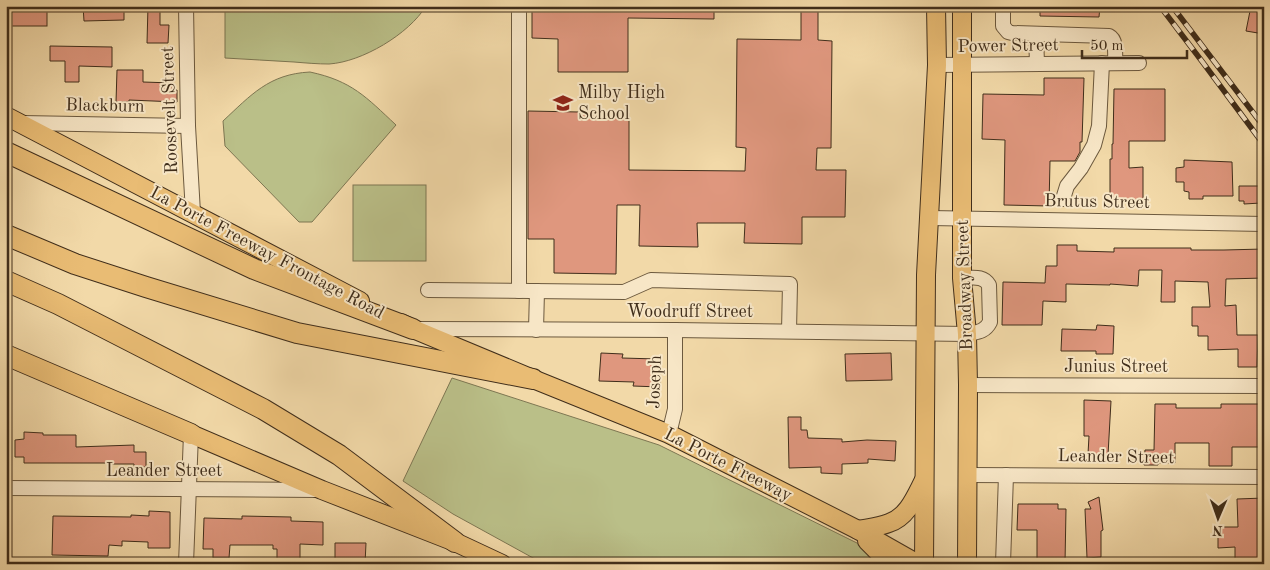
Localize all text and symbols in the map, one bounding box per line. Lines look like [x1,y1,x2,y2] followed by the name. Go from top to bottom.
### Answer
[1082,28,1188,60] scale bar
[957,36,1059,56] street label: Power Street
[1090,39,1124,54] text: 50 m
[159,46,181,174] street label: Roosevelt Street
[578,84,665,123] place label: Milby High School
[552,92,574,114] school or university icon: Milby High School
[65,96,145,116] street label: Blackburn
[147,183,387,323] street label: La Porte Freeway Frontage Road
[1044,192,1150,212] street label: Brutus Street
[954,219,976,351] street label: Broadway Street
[627,303,753,321] street label: Woodruff Street
[645,355,665,409] street label: Joseph
[1064,358,1168,376] street label: Junius Street
[661,425,795,505] street label: La Porte Freeway
[1057,447,1175,467] street label: Leander Street
[106,462,222,480] street label: Leander Street
[1192,492,1242,542] north arrow
[1212,523,1223,537] text: N

